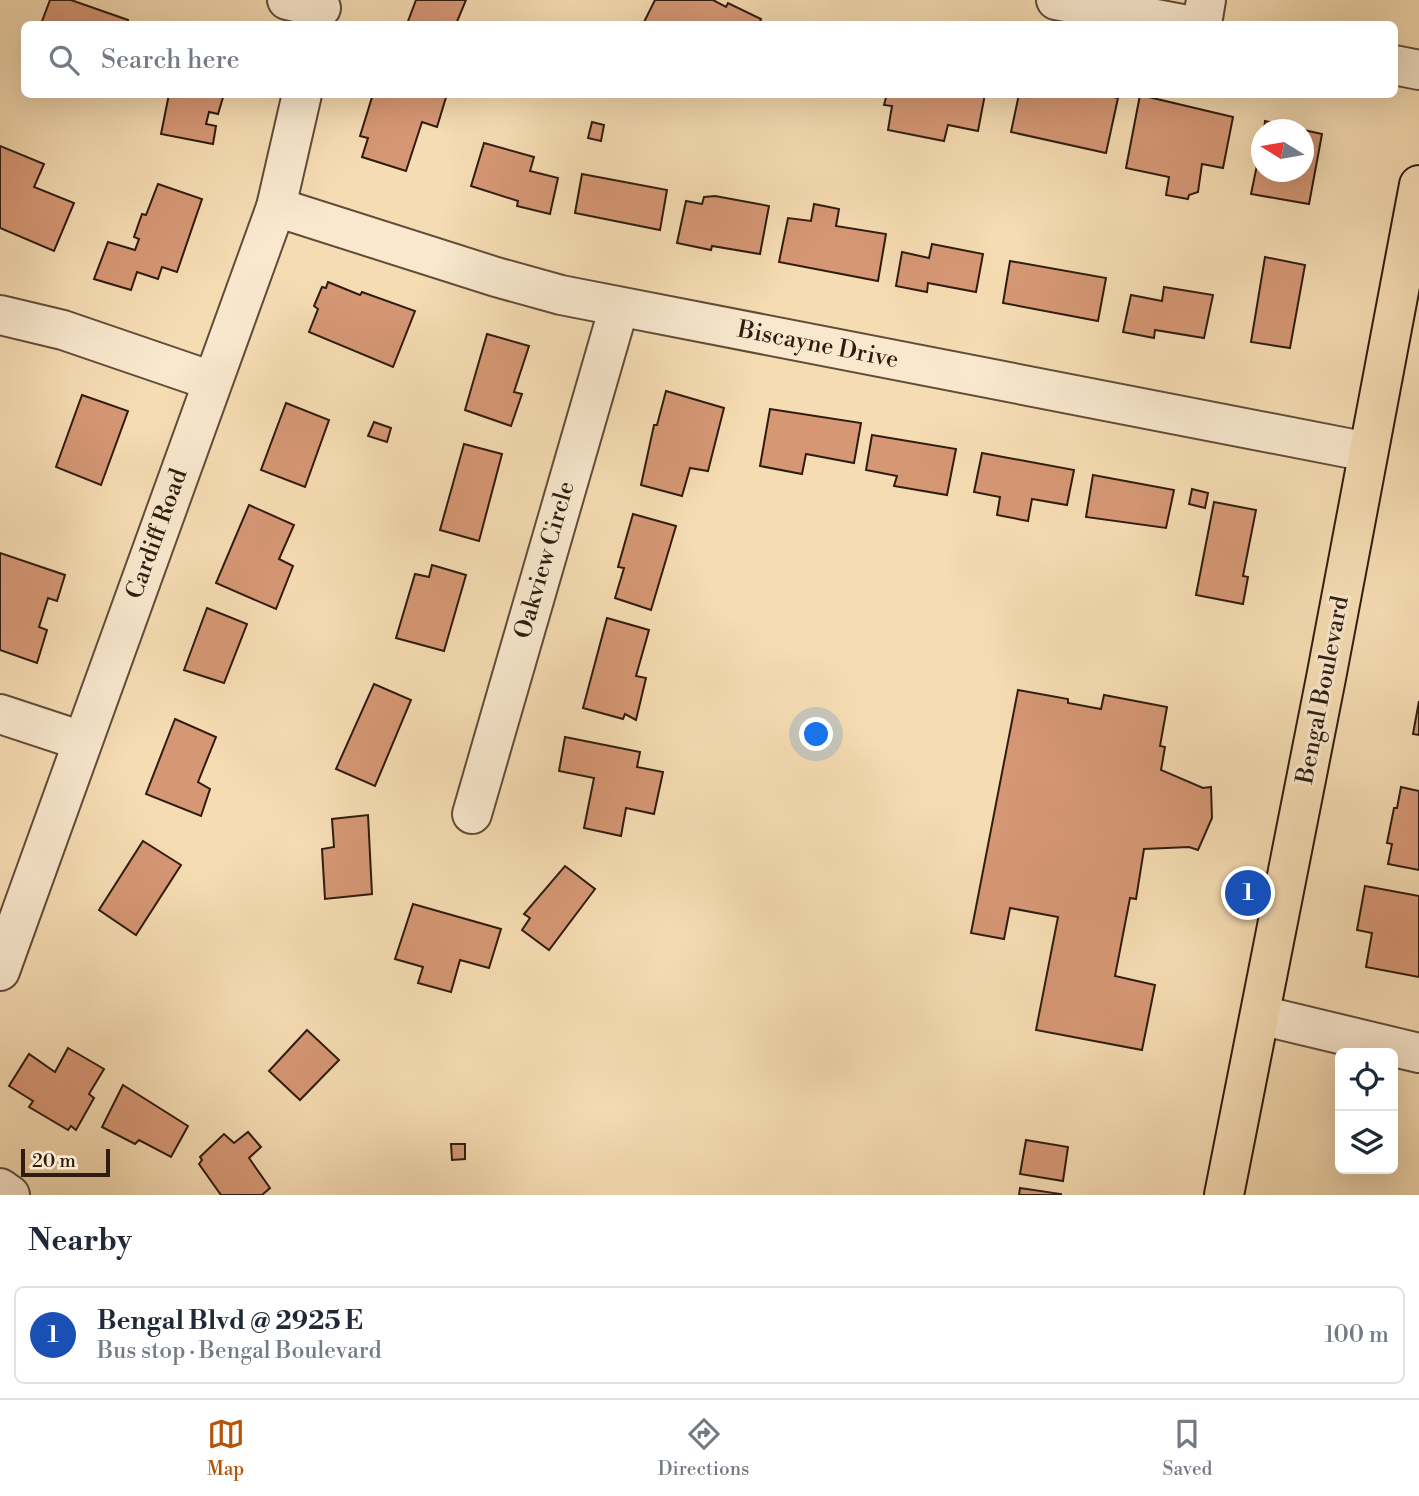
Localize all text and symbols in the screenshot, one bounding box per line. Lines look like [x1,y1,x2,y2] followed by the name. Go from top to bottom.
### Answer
[21,21,1398,98] search box
[45,41,83,79] icon: search
[101,44,240,76] text: Search here
[1251,119,1314,182] north arrow
[734,314,901,375] street label: Biscayne Drive
[120,464,195,603] street label: Cardiff Road
[508,478,582,642] street label: Oakview Circle
[1290,593,1356,788] street label: Bengal Boulevard
[799,717,833,751] your location
[1225,867,1271,919] pin: 1
[1335,1048,1398,1174] map controls
[1335,1048,1398,1111] button: locate
[1335,1111,1398,1174] button: layers
[21,1146,110,1178] scale bar
[32,1149,76,1173] text: 20 m
[28,1222,132,1260] text: Nearby
[97,1305,363,1337] text: Bengal Blvd @ 2925 E
[47,1321,59,1349] text: 1
[1324,1321,1389,1349] text: 100 m
[97,1337,382,1365] text: Bus stop · Bengal Boulevard
[207,1415,245,1481] tab: Map
[658,1415,749,1481] tab: Directions
[1163,1415,1212,1481] tab: Saved

